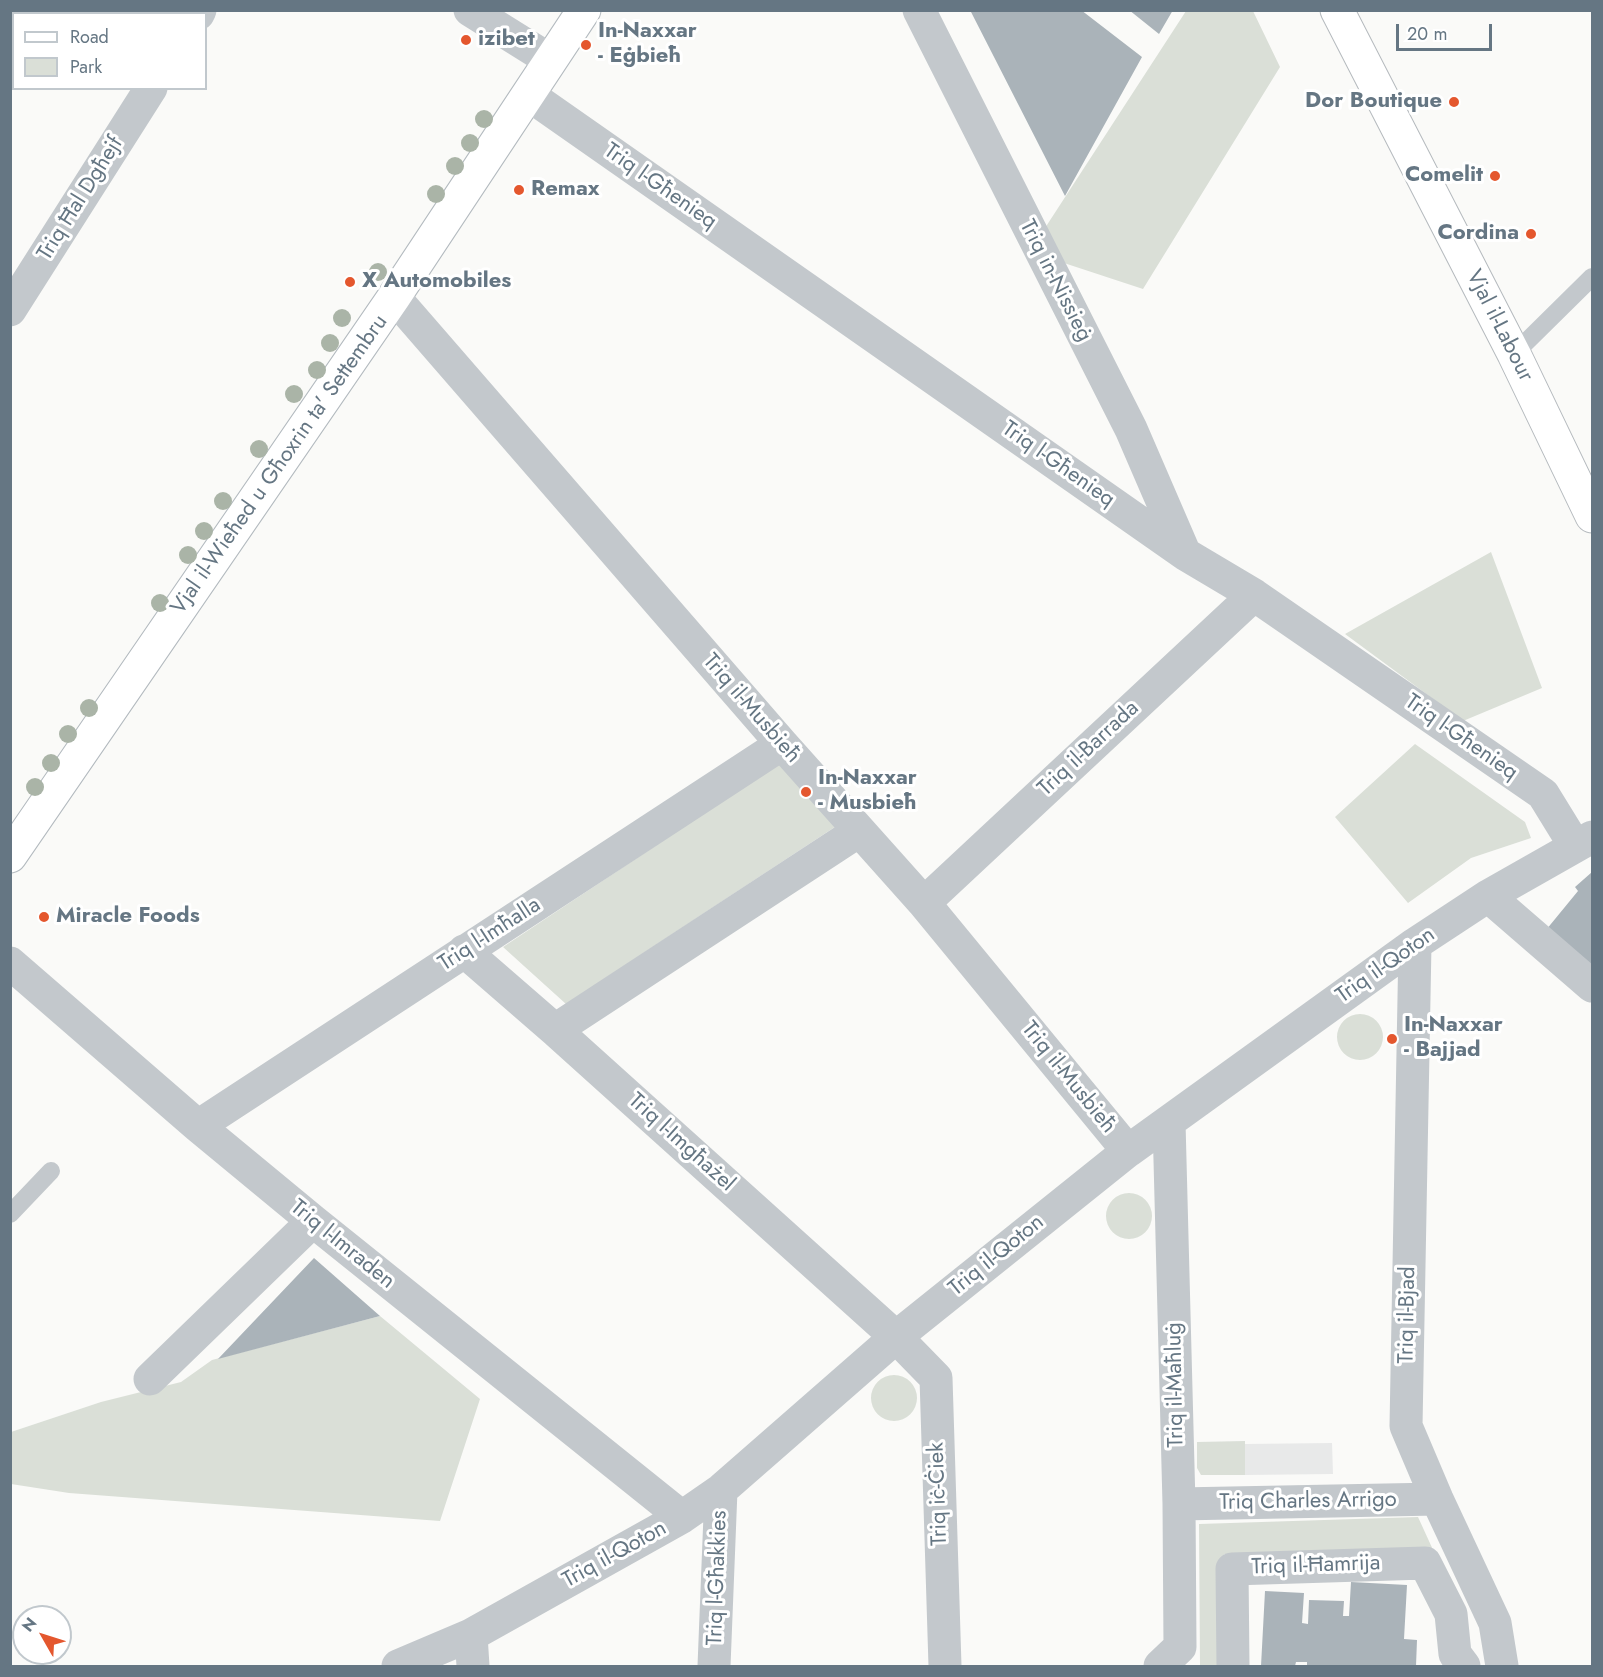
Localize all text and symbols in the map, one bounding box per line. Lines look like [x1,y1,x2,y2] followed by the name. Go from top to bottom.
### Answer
[12,12,207,90] legend
[1399,12,1495,50] scale bar
[598,19,697,70] place label: In-Naxxar - Eġbieħ
[1407,21,1447,47] text: 20 m
[70,24,109,50] text: Road
[478,27,535,53] place label: izibet
[459,33,473,47] marker: izibet
[579,38,593,52] marker: In-Naxxar - Eġbieħ
[70,54,102,80] text: Park
[1305,89,1442,115] place label: Dor Boutique
[1447,95,1461,109] marker: Dor Boutique
[32,132,130,266] street label: Triq Ħal Dgħejf
[599,138,721,236] street label: Triq l-Għenieq
[1405,163,1483,189] place label: Comelit
[1488,169,1502,183] marker: Comelit
[531,177,599,203] place label: Remax
[512,183,526,197] marker: Remax
[1013,216,1097,346] street label: Triq in-Nissieġ
[1437,221,1519,247] place label: Cordina
[1524,227,1538,241] marker: Cordina
[1460,266,1538,386] street label: Vjal il-Labour
[362,269,511,295] place label: X Automobiles
[343,275,357,289] marker: X Automobiles
[166,310,394,620] street label: Vjal il-Wieħed u Għoxrin ta' Settembru
[997,416,1119,514] street label: Triq l-Għenieq
[697,649,805,769] street label: Triq il-Musbieħ
[1400,689,1522,787] street label: Triq l-Għenieq
[1033,696,1145,802] street label: Triq il-Barrada
[818,766,917,818] place label: In-Naxxar - Musbieħ
[799,785,813,799] marker: In-Naxxar - Musbieħ
[434,892,546,978] street label: Triq l-Imħalla
[56,904,200,930] place label: Miracle Foods
[37,910,51,924] marker: Miracle Foods
[1332,922,1440,1010] street label: Triq il-Qoton
[1404,1013,1503,1064] place label: In-Naxxar - Bajjad
[1015,1017,1121,1139] street label: Triq il-Musbieħ
[1385,1032,1399,1046] marker: In-Naxxar - Bajjad
[622,1088,740,1198] street label: Triq l-Imgħażel
[284,1195,400,1295] street label: Triq l-Imraden
[944,1210,1050,1302] street label: Triq il-Qoton
[1394,1266,1422,1364] street label: Triq il-Bjad
[1162,1322,1190,1448] street label: Triq il-Maħluġ
[924,1442,954,1546] street label: Triq iċ-Ċiek
[1219,1487,1397,1517] street label: Triq Charles Arrigo
[702,1510,734,1646] street label: Triq l-Għakkies
[559,1516,671,1594] street label: Triq il-Qoton
[1251,1551,1381,1581] street label: Triq il-Ħamrija
[12,1605,72,1665] north arrow
[16,1612,42,1637] text: N

